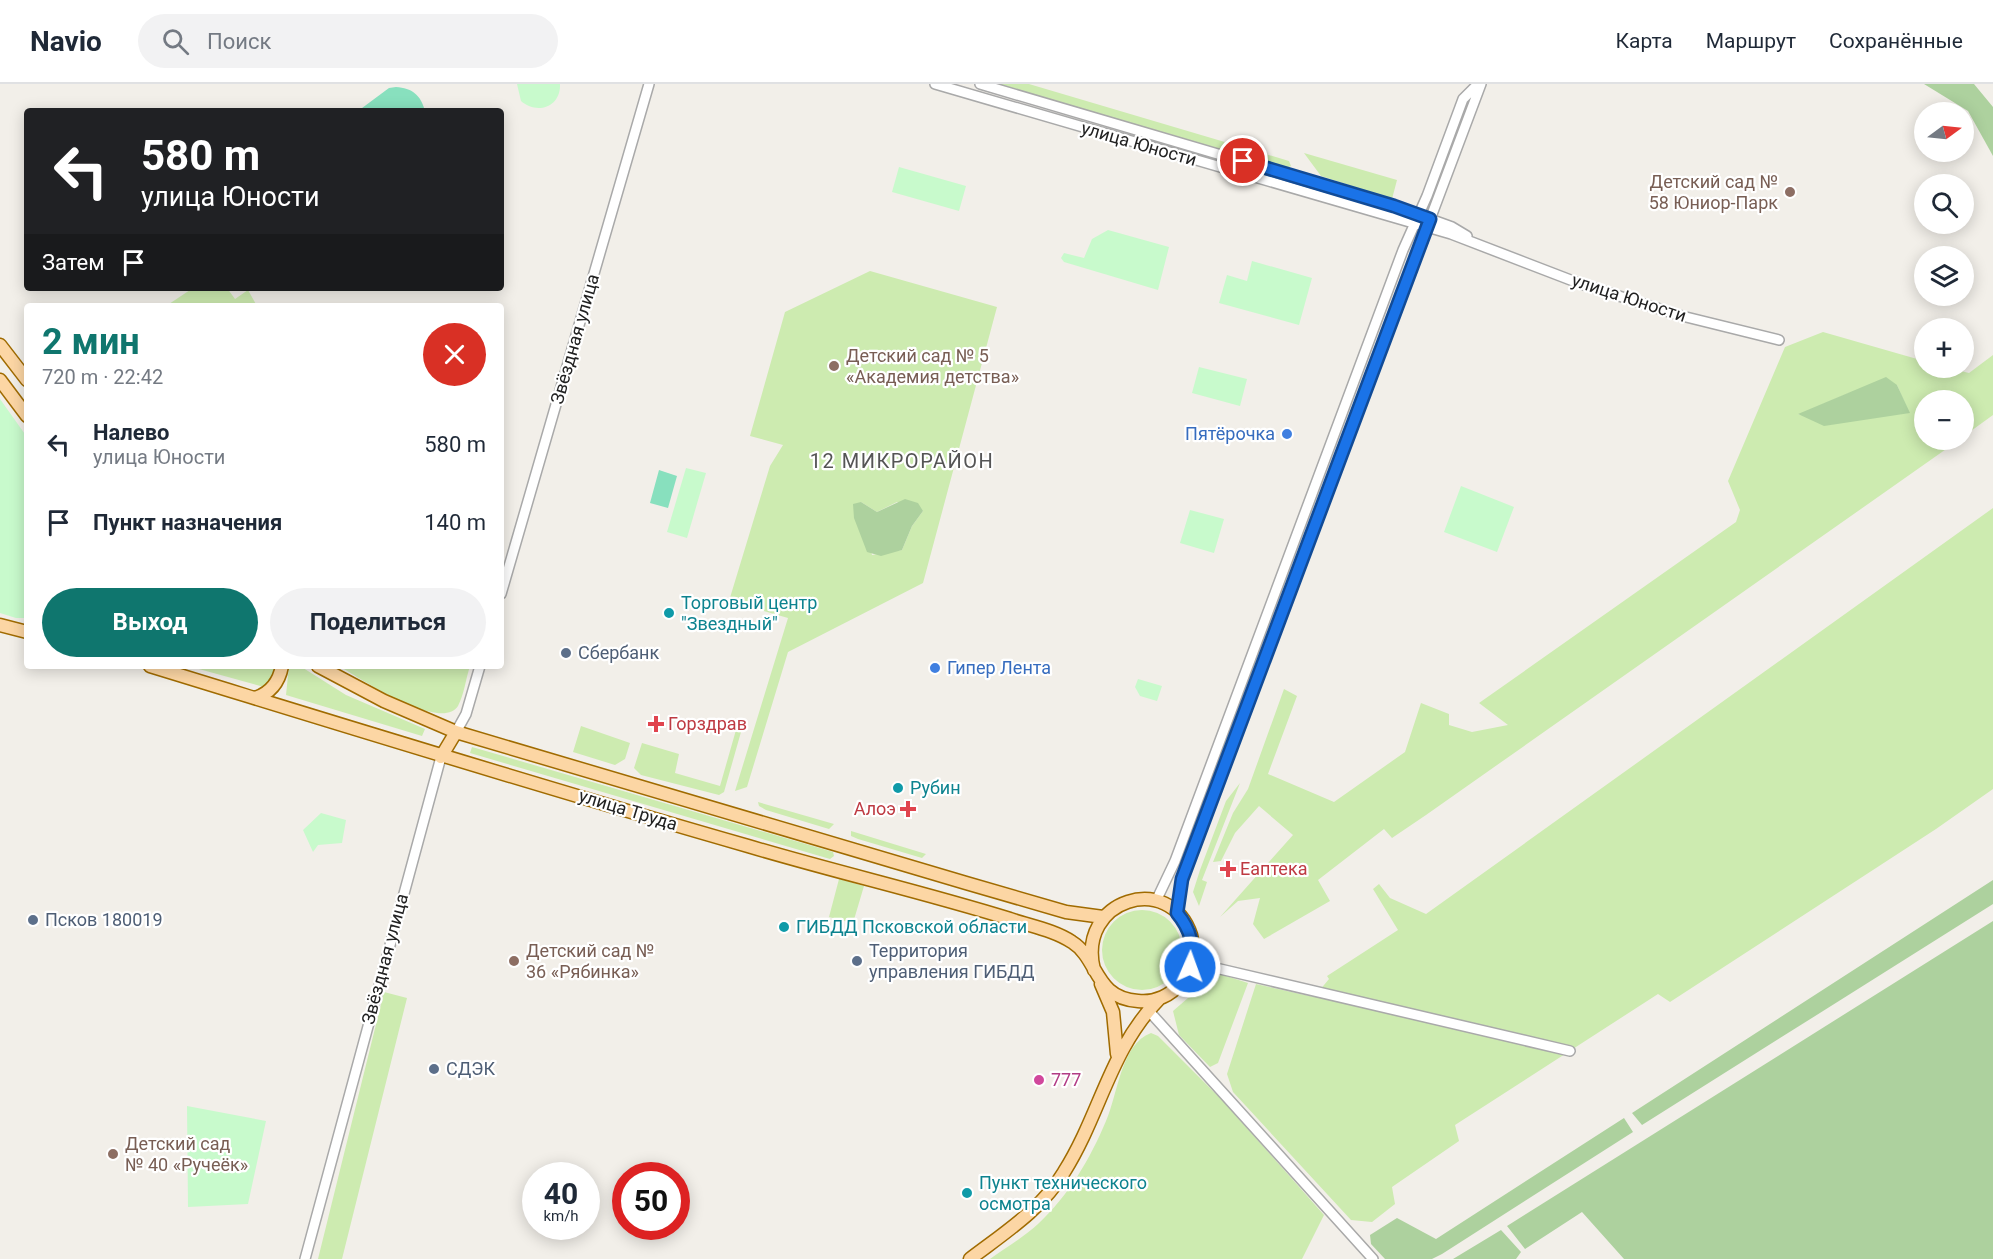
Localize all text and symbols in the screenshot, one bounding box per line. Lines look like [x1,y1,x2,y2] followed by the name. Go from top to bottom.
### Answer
[138,14,558,68] search box
[30,25,102,58] text: Navio
[159,25,192,58] icon: search
[207,29,271,54] text: Поиск
[1616,29,1673,53] text: Карта
[1706,29,1796,53] text: Маршрут
[1829,29,1963,53] text: Сохранённые
[1914,102,1974,162] north arrow
[1914,102,1974,450] map controls
[1079,117,1199,170] street label: улица Юности
[141,131,260,180] text: 580 m
[42,132,120,210] icon: left
[1217,135,1268,186] pin
[1226,144,1259,177] icon: arrive
[1649,171,1778,213] place label: Детский сад № 58 Юниор-Парк
[1914,174,1974,234] button: search
[141,181,320,213] text: улица Юности
[1783,185,1797,199] marker: Детский сад № 58 Юниор-Парк
[117,246,150,279] icon: arrive
[1914,246,1974,306] button: layers
[42,250,105,275] text: Затем
[1569,269,1689,326] street label: улица Юности
[546,271,603,406] street label: Звёздная улица
[1914,318,1974,378] button: +
[42,321,140,363] text: 2 мин
[423,323,486,386] button: close
[846,345,1019,387] place label: Детский сад № 5 «Академия детства»
[827,359,841,373] marker: Детский сад № 5 «Академия детства»
[42,365,163,389] text: 720 m · 22:42
[1914,390,1974,450] button: −
[93,420,170,445] text: Налево
[1185,423,1275,444] place label: Пятёрочка
[1280,427,1294,441] marker: Пятёрочка
[42,428,75,461] icon: left
[424,432,486,457] text: 580 m
[93,445,225,469] text: улица Юности
[810,449,994,473] district label: 12 МИКРОРАЙОН
[42,506,75,539] icon: arrive
[93,510,282,535] text: Пункт назначения
[424,510,486,535] text: 140 m
[42,588,258,657] button: Выход
[270,588,486,657] button: Поделиться
[681,592,817,634] place label: Торговый центр "Звездный"
[662,606,676,620] marker: Торговый центр "Звездный"
[578,642,659,663] place label: Сбербанк
[559,646,573,660] marker: Сбербанк
[947,657,1051,678] place label: Гипер Лента
[928,661,942,675] marker: Гипер Лента
[668,713,747,734] place label: Горздрав
[649,717,663,731] marker: Горздрав
[910,777,961,798] place label: Рубин
[891,781,905,795] marker: Рубин
[576,785,680,834] street label: улица Труда
[854,798,896,819] place label: Алоэ
[901,802,915,816] marker: Алоэ
[1240,858,1307,879] place label: Еаптека
[1221,862,1235,876] marker: Еаптека
[357,891,412,1027] street label: Звёздная улица
[45,909,163,930] place label: Псков 180019
[26,913,40,927] marker: Псков 180019
[796,916,1027,937] place label: ГИБДД Псковской области
[777,920,791,934] marker: ГИБДД Псковской области
[1158,935,1222,999] position arrow
[526,940,654,982] place label: Детский сад № 36 «Рябинка»
[869,940,1035,982] place label: Территория управления ГИБДД
[507,954,521,968] marker: Детский сад № 36 «Рябинка»
[850,954,864,968] marker: Территория управления ГИБДД
[446,1058,495,1079] place label: СДЭК
[427,1062,441,1076] marker: СДЭК
[1051,1069,1081,1090] place label: 777
[1032,1073,1046,1087] marker: 777
[125,1133,248,1175] place label: Детский сад № 40 «Ручеёк»
[106,1147,120,1161] marker: Детский сад № 40 «Ручеёк»
[612,1162,690,1240] speed limit sign: 50
[979,1172,1147,1214] place label: Пункт технического осмотра
[544,1176,578,1211] text: 40
[960,1186,974,1200] marker: Пункт технического осмотра
[543,1207,579,1225] text: km/h

